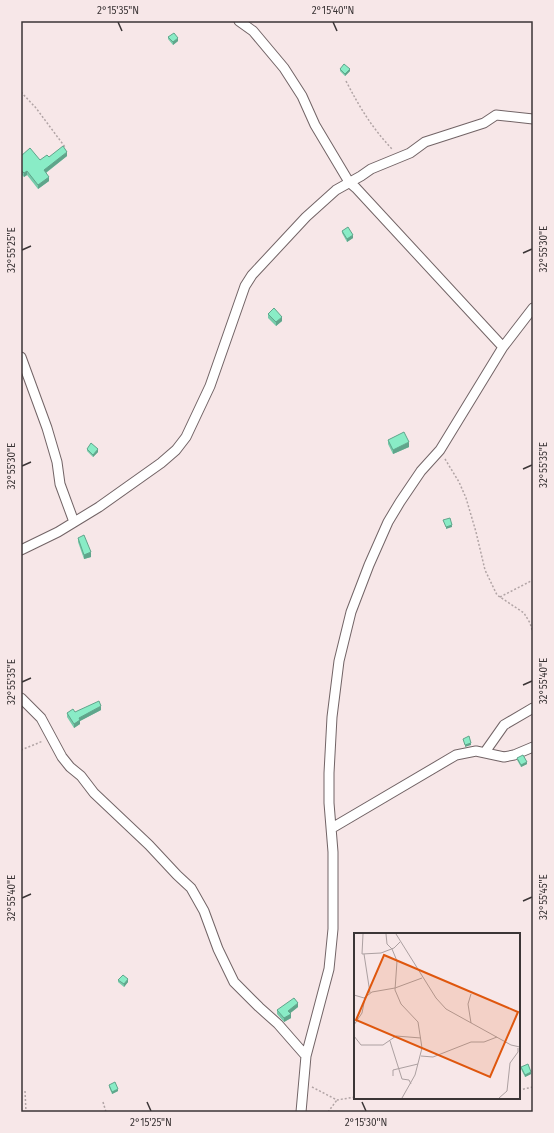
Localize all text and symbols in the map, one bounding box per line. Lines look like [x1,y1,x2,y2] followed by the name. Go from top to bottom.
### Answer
[97,5,139,17] text: 2°15'35"N
[312,5,354,17] text: 2°15'40"N
[538,226,550,272] text: 32°55'30"E
[6,227,18,273] text: 32°55'25"E
[538,442,550,488] text: 32°55'35"E
[6,443,18,489] text: 32°55'30"E
[538,658,550,704] text: 32°55'40"E
[6,659,18,705] text: 32°55'35"E
[538,874,550,920] text: 32°55'45"E
[6,875,18,921] text: 32°55'40"E
[354,933,520,1099] inset map
[130,1117,172,1129] text: 2°15'25"N
[345,1117,387,1129] text: 2°15'30"N

